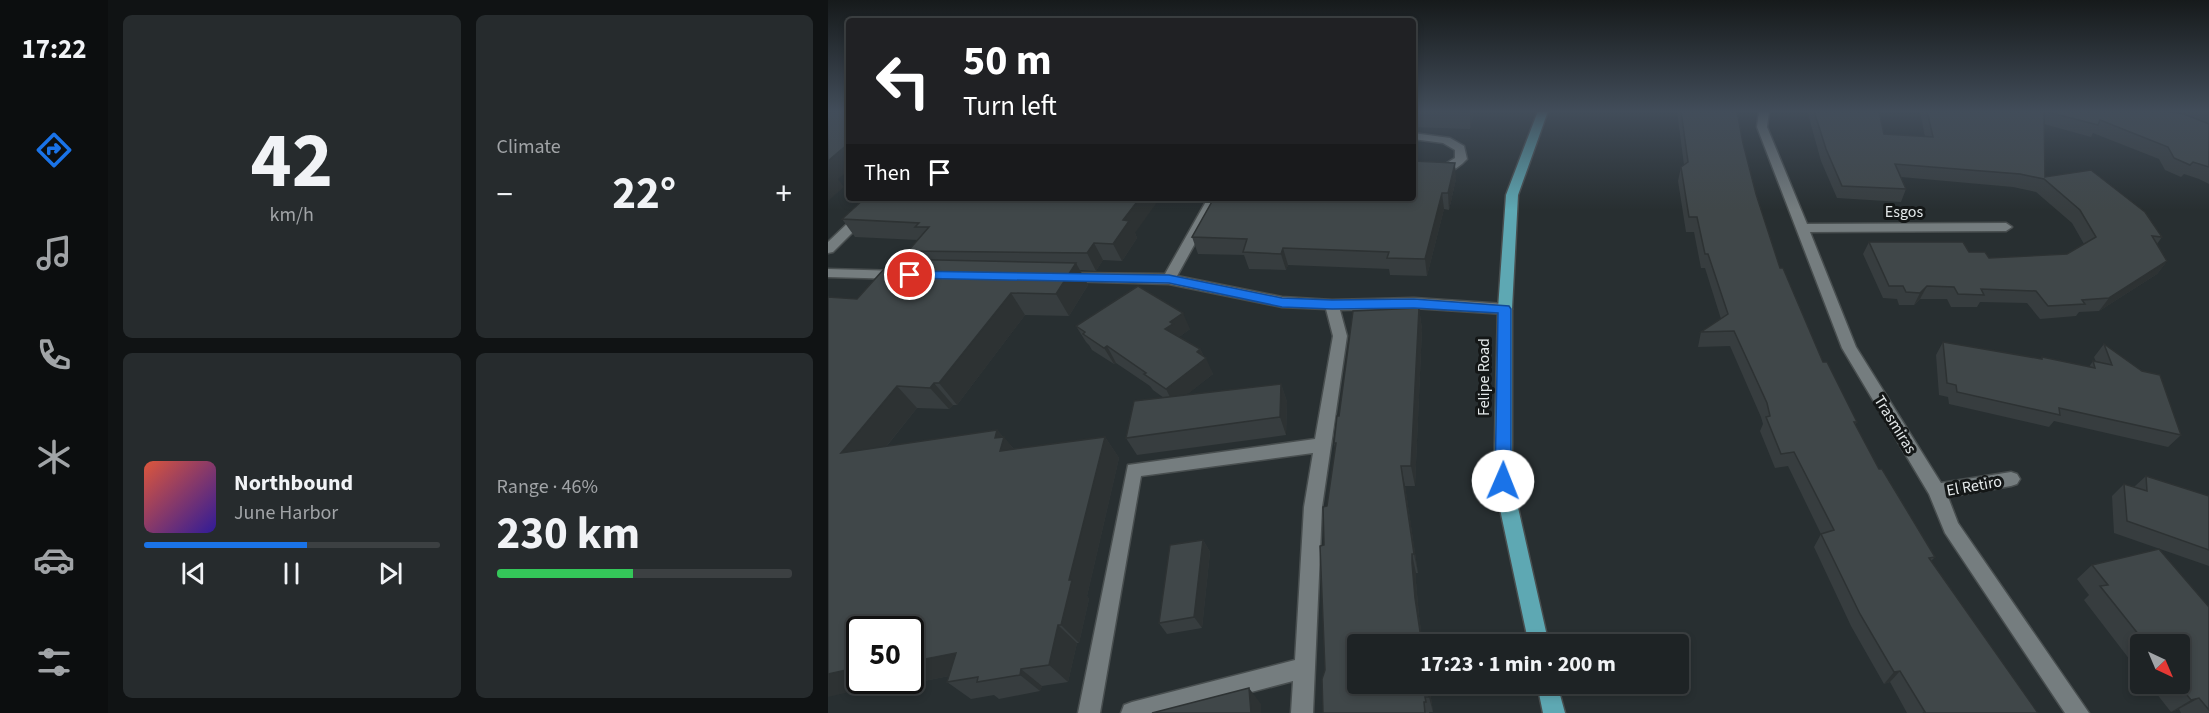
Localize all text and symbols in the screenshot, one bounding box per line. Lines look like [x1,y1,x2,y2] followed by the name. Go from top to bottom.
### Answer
[21,30,87,69] text: 17:22
[963,31,1052,91] text: 50 m
[864,42,942,120] icon: left
[963,87,1057,126] text: Turn left
[251,106,333,217] text: 42
[33,129,75,171] icon: directions
[497,133,561,161] text: Climate
[923,156,956,189] icon: arrive
[864,157,911,189] text: Then
[612,162,676,226] text: 22°
[497,171,513,218] text: −
[776,171,792,218] text: +
[270,201,314,229] text: km/h
[1885,201,1923,223] street label: Esgos
[33,232,75,274] icon: music
[884,249,935,300] pin
[893,258,926,291] icon: arrive
[33,334,75,376] icon: phone
[1473,338,1495,416] street label: Felipe Road
[1869,391,1922,458] street label: Trasmiras
[33,436,75,478] icon: climate
[1471,449,1535,513] position arrow
[234,467,353,499] text: Northbound
[1945,470,2004,502] street label: El Retiro
[497,473,598,501] text: Range · 46%
[234,499,338,527] text: June Harbor
[497,502,640,566] text: 230 km
[33,539,75,581] icon: car
[177,557,210,590] icon: previous
[275,557,308,590] icon: pause
[374,557,407,590] icon: next
[846,616,924,694] speed limit sign: 50
[2130,634,2190,694] north arrow
[2130,634,2190,694] map controls
[33,641,75,683] icon: filters
[1420,648,1616,680] text: 17:23 · 1 min · 200 m

